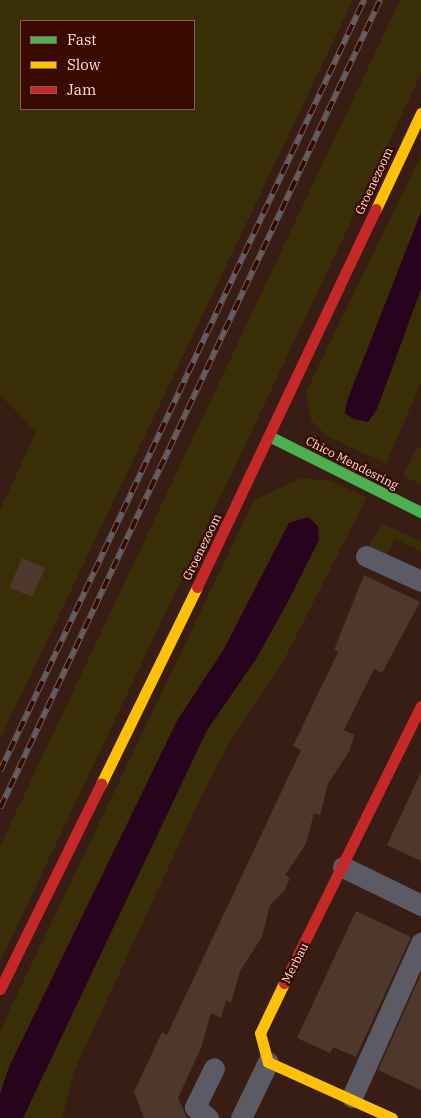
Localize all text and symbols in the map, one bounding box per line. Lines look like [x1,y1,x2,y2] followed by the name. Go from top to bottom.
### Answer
[20,20,195,110] legend
[67,30,97,49] text: Fast
[67,55,100,74] text: Slow
[67,80,96,99] text: Jam
[352,145,396,217] street label: Groenezoom
[303,433,401,493] street label: Chico Mendesring
[180,511,224,583] street label: Groenezoom
[279,940,311,986] street label: Merbau

